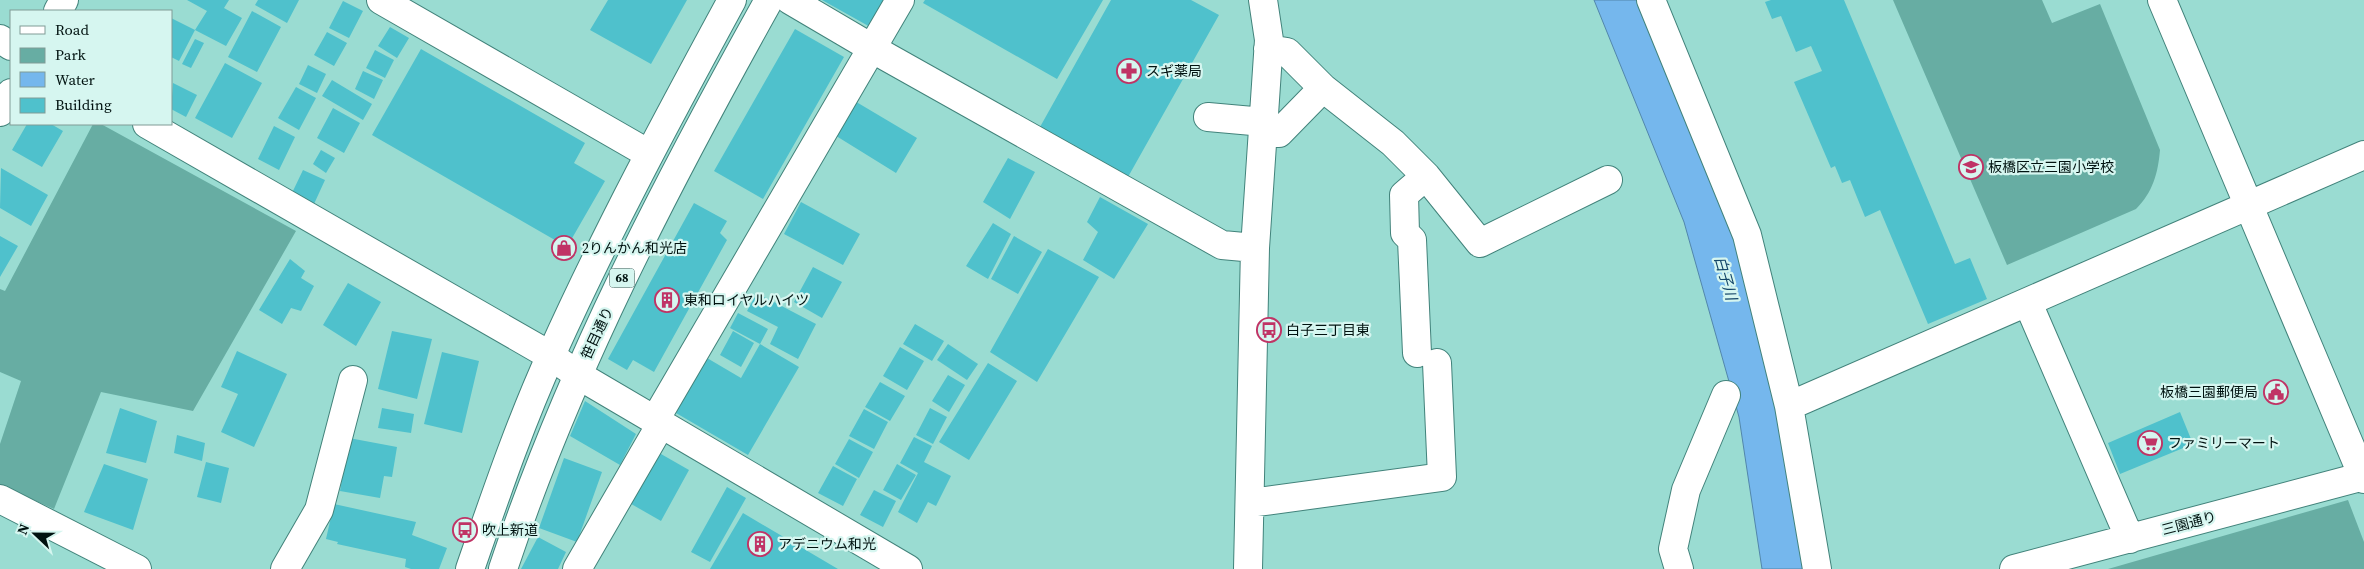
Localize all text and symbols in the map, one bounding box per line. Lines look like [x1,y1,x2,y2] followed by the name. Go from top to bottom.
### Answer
[10,10,172,125] legend
[55,19,89,40] text: Road
[55,44,87,65] text: Park
[1116,58,1142,84] pharmacy icon: スギ薬局
[1146,61,1202,81] place label: スギ薬局
[55,69,96,90] text: Water
[55,94,112,115] text: Building
[1958,154,1984,180] school or university icon: 板橋区立三園小学校
[1988,157,2114,177] place label: 板橋区立三園小学校
[551,235,577,261] shop icon: 2りんかん和光店
[582,238,687,258] place label: 2りんかん和光店
[1710,253,1743,304] water label: 白子川
[610,268,634,288] road number: 68
[654,287,680,313] building icon: 東和ロイヤルハイツ
[684,290,809,310] place label: 東和ロイヤルハイツ
[576,303,618,363] street label: 笹目通り
[1256,317,1282,343] bus stop icon: 白子三丁目東
[1286,320,1370,340] place label: 白子三丁目東
[2263,379,2289,405] public building icon: 板橋三園郵便局
[2160,382,2258,402] place label: 板橋三園郵便局
[2137,430,2163,456] supermarket icon: ファミリーマート
[2168,433,2280,453] place label: ファミリーマート
[2159,506,2219,540] street label: 三園通り
[10,509,60,559] north arrow
[452,517,478,543] bus stop icon: 吹上新道
[482,520,538,540] place label: 吹上新道
[12,521,34,538] text: N
[747,531,773,557] building icon: アデニウム和光
[778,534,876,554] place label: アデニウム和光

